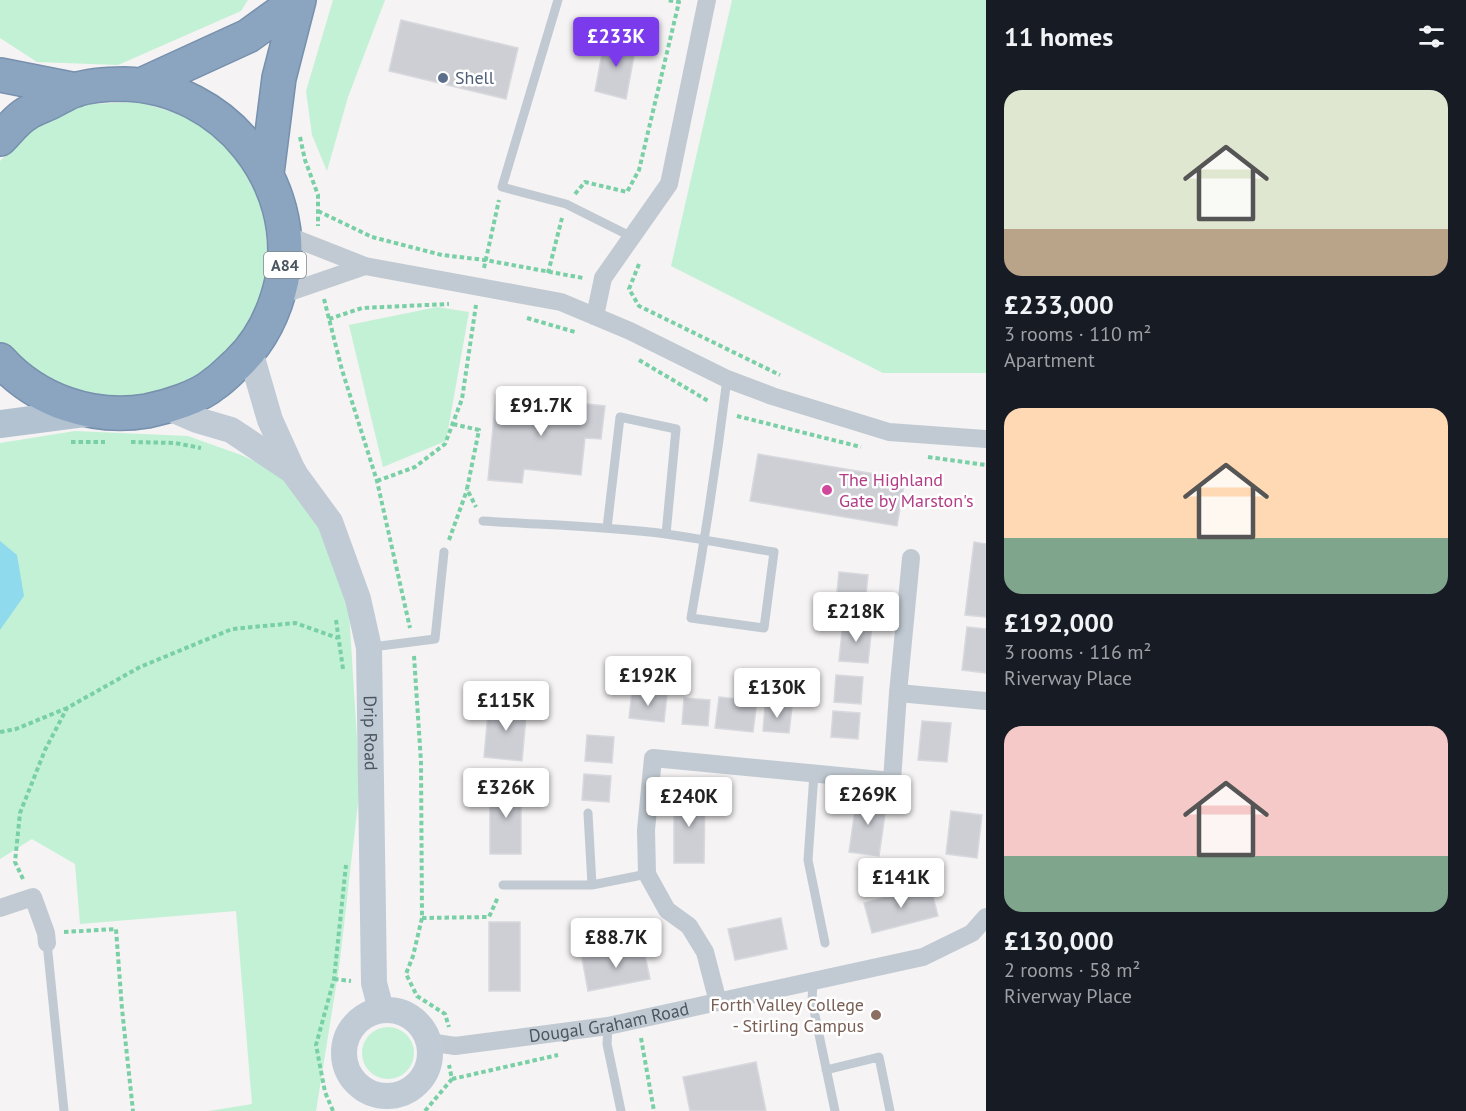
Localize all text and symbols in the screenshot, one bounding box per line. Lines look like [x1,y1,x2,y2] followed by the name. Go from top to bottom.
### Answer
[574,17,658,68] pin: £233K
[1004,20,1113,53] text: 11 homes
[1415,20,1448,53] icon: filters
[587,23,645,49] text: £233K
[455,66,495,89] place label: Shell
[436,71,450,85] marker: Shell
[1172,129,1280,237] icon: home
[264,252,306,278] road number: A84
[1004,288,1114,321] text: £233,000
[1004,321,1151,347] text: 3 rooms · 110 m²
[1004,347,1095,373] text: Apartment
[492,386,590,437] pin: £91.7K
[510,392,572,418] text: £91.7K
[1172,447,1280,555] icon: home
[839,468,974,512] place label: The Highland Gate by Marston's
[820,483,834,497] marker: The Highland Gate by Marston's
[814,592,898,643] pin: £218K
[827,598,885,624] text: £218K
[1004,606,1114,639] text: £192,000
[1004,639,1151,665] text: 3 rooms · 116 m²
[606,656,690,707] pin: £192K
[619,662,677,688] text: £192K
[1004,665,1132,691] text: Riverway Place
[735,668,819,719] pin: £130K
[748,674,806,700] text: £130K
[464,681,548,732] pin: £115K
[477,687,535,713] text: £115K
[359,695,383,771] street label: Drip Road
[1172,765,1280,873] icon: home
[464,768,548,819] pin: £326K
[477,774,535,800] text: £326K
[826,775,910,826] pin: £269K
[647,777,731,828] pin: £240K
[839,781,897,807] text: £269K
[660,783,718,809] text: £240K
[859,858,943,909] pin: £141K
[872,864,930,890] text: £141K
[567,918,665,969] pin: £88.7K
[585,924,647,950] text: £88.7K
[1004,924,1114,957] text: £130,000
[1004,957,1140,983] text: 2 rooms · 58 m²
[1004,983,1132,1009] text: Riverway Place
[711,993,864,1037] place label: Forth Valley College - Stirling Campus
[527,997,691,1047] street label: Dougal Graham Road
[869,1008,883,1022] marker: Forth Valley College - Stirling Campus

